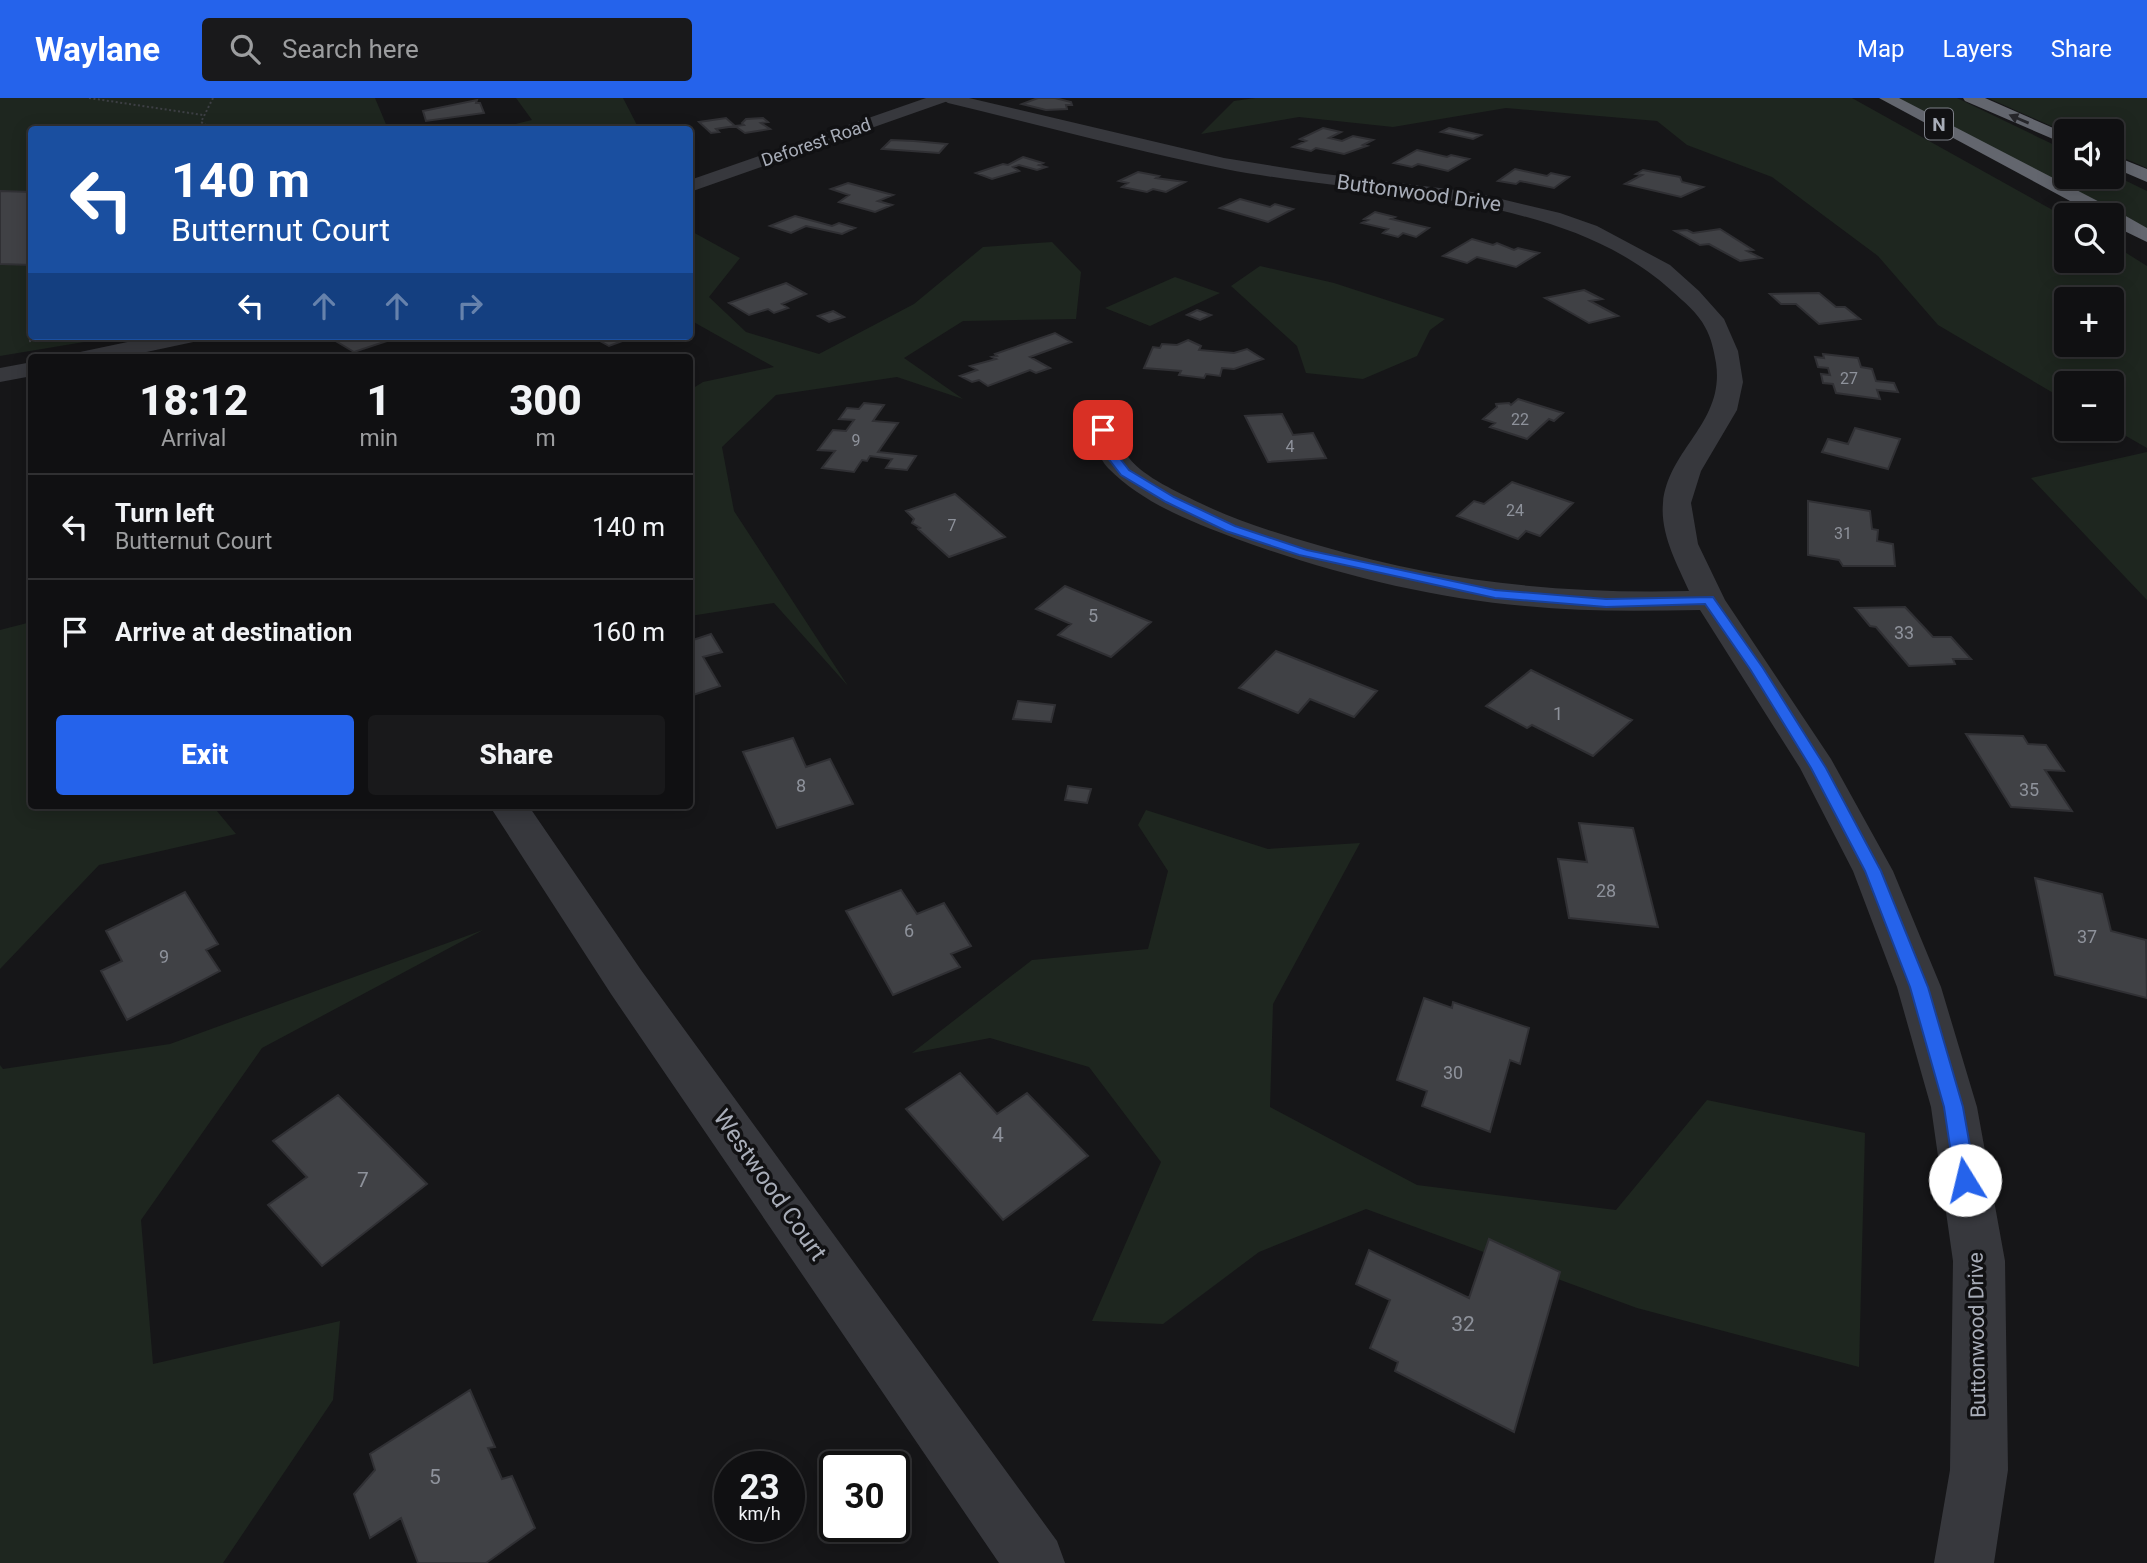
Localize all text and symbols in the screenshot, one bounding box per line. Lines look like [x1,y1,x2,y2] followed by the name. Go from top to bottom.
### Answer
[202,18,692,81] search box
[35,30,160,69] text: Waylane
[226,30,264,68] icon: search
[282,34,419,64] text: Search here
[1857,35,1905,63] text: Map
[1943,35,2013,63] text: Layers
[2051,35,2112,63] text: Share
[1925,108,1953,140] road number: N
[759,113,873,171] street label: Deforest Road
[2009,113,2029,125] one-way arrow
[2054,119,2124,441] map controls
[2054,119,2124,189] button: sound
[171,152,310,209] text: 140 m
[56,154,147,245] icon: left
[1335,170,1503,216] street label: Buttonwood Drive
[2054,203,2124,273] button: search
[171,211,390,249] text: Butternut Court
[232,287,270,325] icon: left
[305,287,343,325] icon: ahead
[378,287,416,325] icon: ahead
[451,287,489,325] icon: right
[2054,287,2124,357] button: +
[1840,369,1858,388] house number: 27
[2054,371,2124,441] button: −
[139,376,248,425] text: 18:12
[367,376,391,425] text: 1
[509,376,582,425] text: 300
[1073,400,1133,460] pin
[1511,410,1529,429] house number: 22
[1084,411,1122,449] icon: arrive
[161,425,226,452] text: Arrival
[359,425,398,452] text: min
[535,425,556,452] text: m
[852,431,861,450] house number: 9
[1286,437,1295,456] house number: 4
[115,498,214,528] text: Turn left
[1506,501,1524,520] house number: 24
[56,508,94,546] icon: left
[592,512,665,542] text: 140 m
[948,516,957,535] house number: 7
[1834,524,1852,543] house number: 31
[115,528,272,555] text: Butternut Court
[1088,605,1098,626] house number: 5
[56,613,94,651] icon: arrive
[115,617,352,647] text: Arrive at destination
[592,617,665,647] text: 160 m
[1894,622,1914,643] house number: 33
[1553,703,1563,724] house number: 1
[56,715,354,795] button: Exit
[368,715,665,795] button: Share
[796,775,806,796] house number: 8
[2019,779,2039,800] house number: 35
[1596,880,1616,901] house number: 28
[904,920,914,941] house number: 6
[2077,926,2097,947] house number: 37
[159,946,169,967] house number: 9
[1443,1062,1463,1083] house number: 30
[708,1104,833,1266] street label: Westwood Court
[992,1123,1004,1147] house number: 4
[1928,1143,2002,1217] position arrow
[357,1168,369,1192] house number: 7
[1964,1252,1990,1418] street label: Buttonwood Drive
[1451,1312,1475,1336] house number: 32
[819,1451,910,1542] speed limit sign: 30
[429,1465,441,1489] house number: 5
[739,1467,780,1508] text: 23
[738,1503,781,1524] text: km/h

